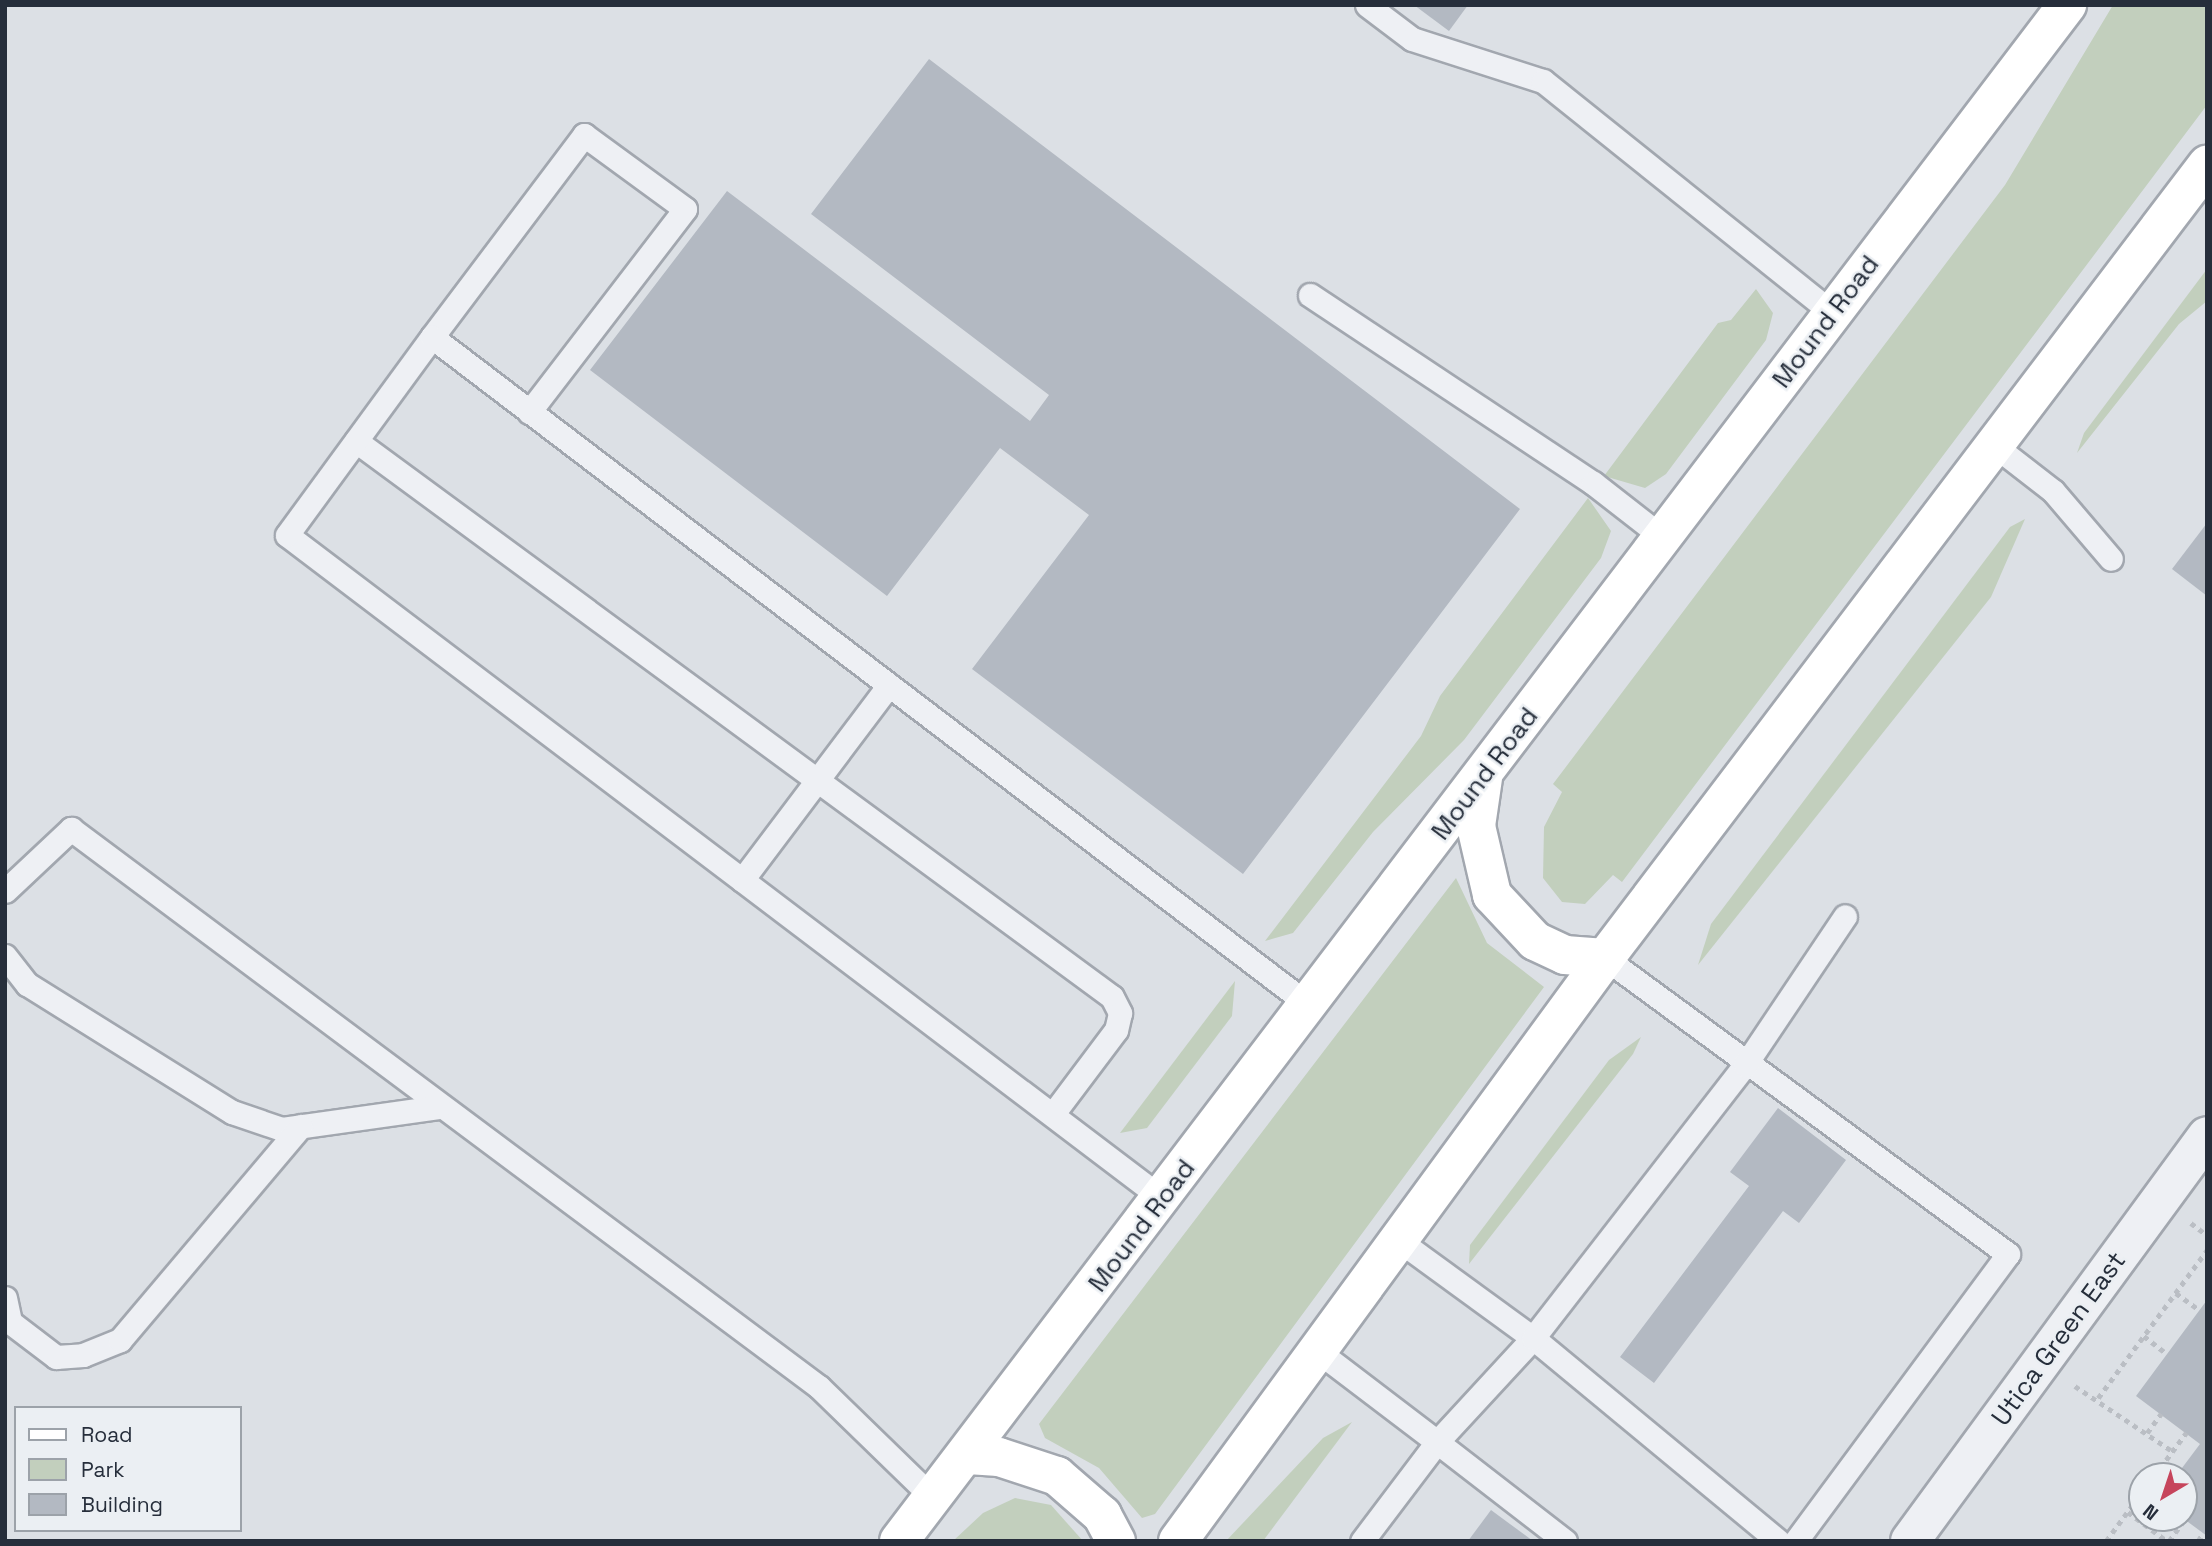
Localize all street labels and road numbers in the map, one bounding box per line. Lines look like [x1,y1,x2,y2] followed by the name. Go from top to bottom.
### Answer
[1766,250,1886,394] street label: Mound Road
[1425,702,1545,846] street label: Mound Road
[1082,1154,1202,1298] street label: Mound Road
[1985,1246,2133,1432] street label: Utica Green East

